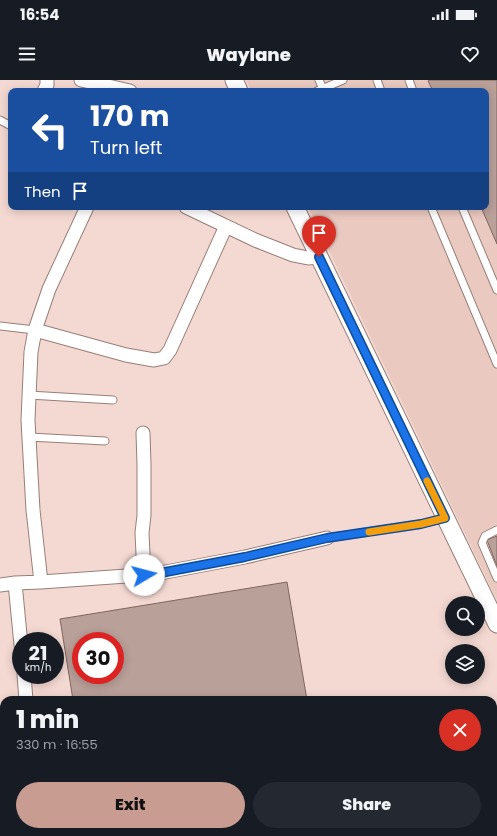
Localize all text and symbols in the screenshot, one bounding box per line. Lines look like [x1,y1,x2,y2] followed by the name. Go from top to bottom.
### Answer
[20,4,59,25] text: 16:54
[206,42,291,67] text: Waylane
[16,43,38,65] icon: menu
[459,43,481,65] icon: heart
[90,97,169,136] text: 170 m
[24,104,76,156] icon: left
[90,135,162,160] text: Turn left
[69,180,91,202] icon: arrive
[24,181,61,202] text: Then
[302,216,336,257] pin
[308,222,330,244] icon: arrive
[123,554,165,596] position arrow
[445,596,485,684] map controls
[445,596,485,636] button: search
[72,632,124,684] speed limit sign: 30
[29,639,47,667] text: 21
[445,644,485,684] button: layers
[25,660,51,675] text: km/h
[16,703,79,736] text: 1 min
[439,709,481,751] button: close
[16,735,98,754] text: 330 m · 16:55
[16,782,245,828] button: Exit
[253,782,481,828] button: Share

